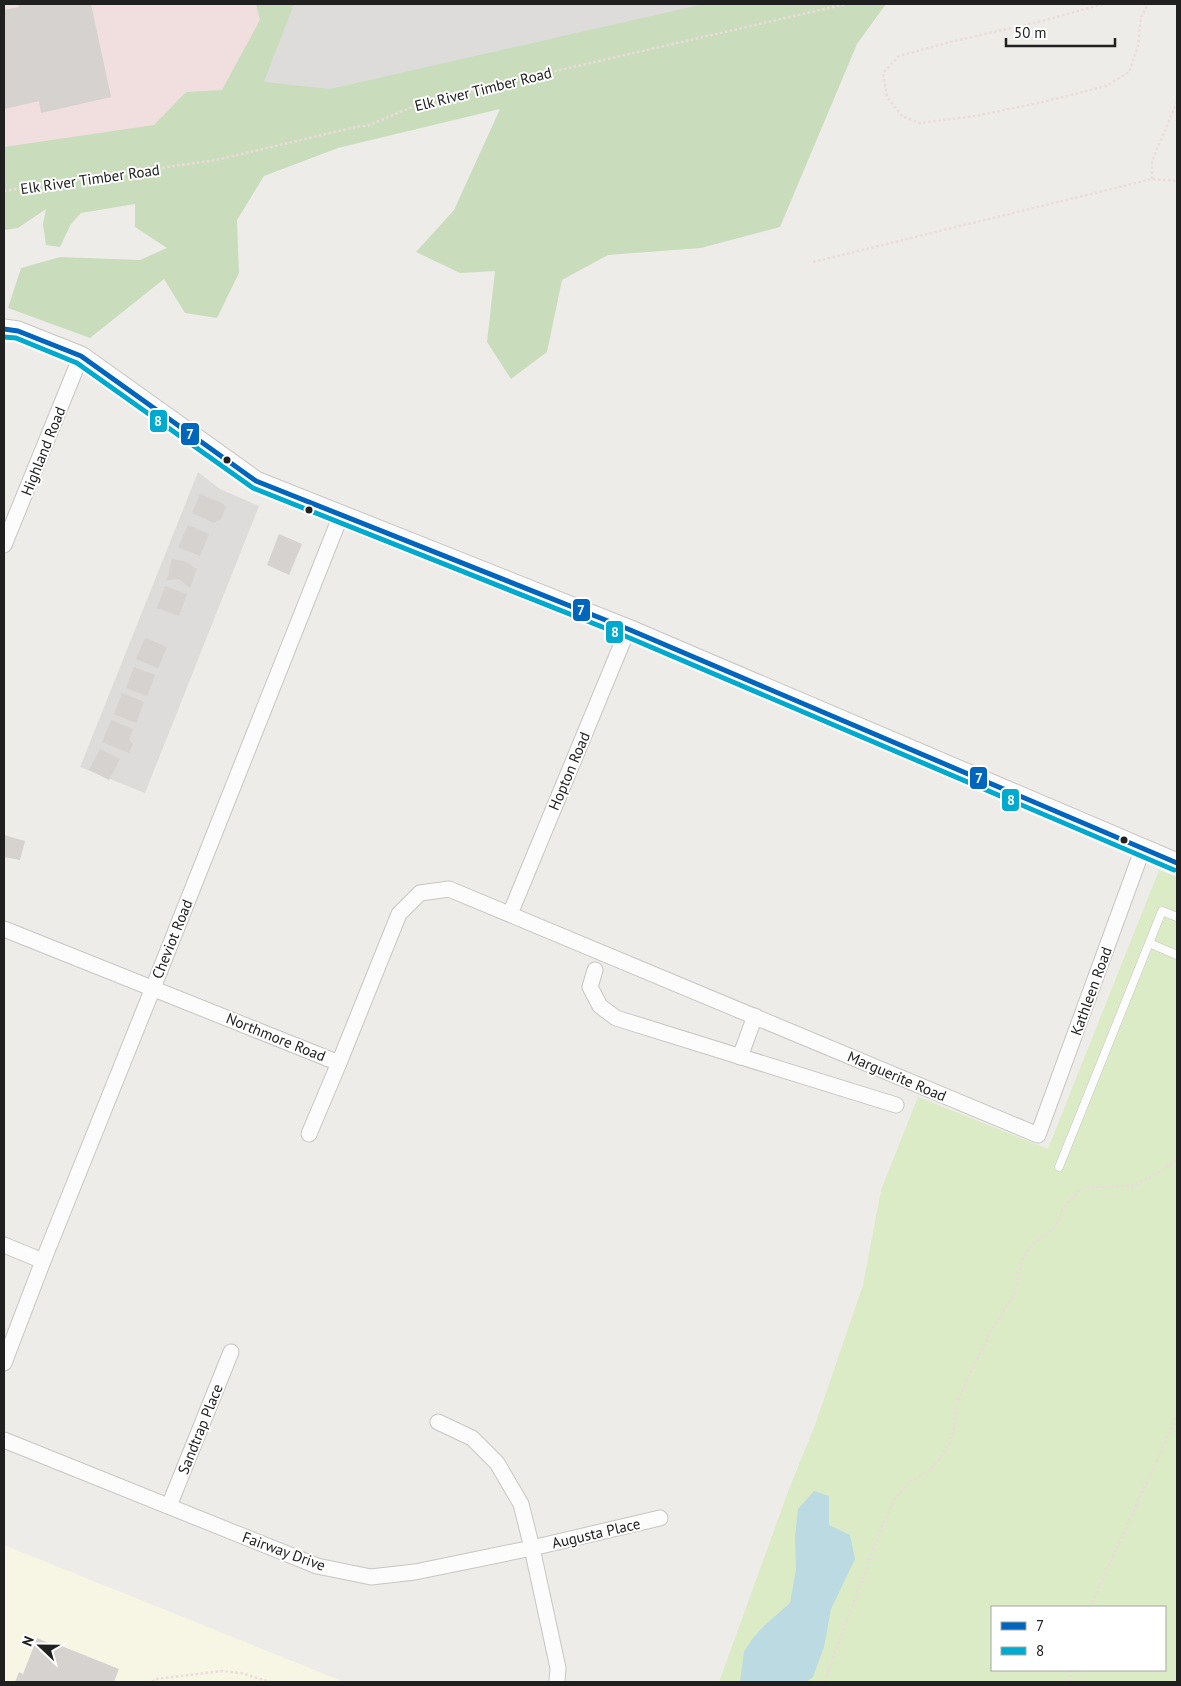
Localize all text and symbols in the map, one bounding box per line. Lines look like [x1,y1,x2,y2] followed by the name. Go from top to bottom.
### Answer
[1006,15,1115,47] scale bar
[1014,23,1047,42] text: 50 m
[413,63,553,115] street label: Elk River Timber Road
[19,160,161,198] street label: Elk River Timber Road
[17,404,69,498] street label: Highland Road
[149,409,168,433] line badge: 8
[154,412,162,430] text: 8
[180,422,200,446] line badge: 7
[186,425,194,443] text: 7
[222,455,232,465] unlabelled marker
[304,505,314,515] unlabelled marker
[572,598,591,622] line badge: 7
[577,601,585,619] text: 7
[605,620,624,644] line badge: 8
[611,623,619,641] text: 8
[544,729,594,813] street label: Hopton Road
[969,766,988,790] line badge: 7
[975,769,983,787] text: 7
[1001,788,1020,812] line badge: 8
[1007,791,1015,809] text: 8
[1119,835,1129,845] unlabelled marker
[147,896,197,982] street label: Cheviot Road
[1066,944,1116,1038] street label: Kathleen Road
[223,1008,329,1066] street label: Northmore Road
[845,1047,949,1105] street label: Marguerite Road
[173,1381,227,1477] street label: Sandtrap Place
[550,1514,642,1552] street label: Augusta Place
[240,1527,328,1575] street label: Fairway Drive
[991,1606,1166,1671] legend
[1036,1616,1044,1635] text: 7
[15,1621,65,1671] north arrow
[18,1633,38,1649] text: N
[1036,1641,1044,1660] text: 8

